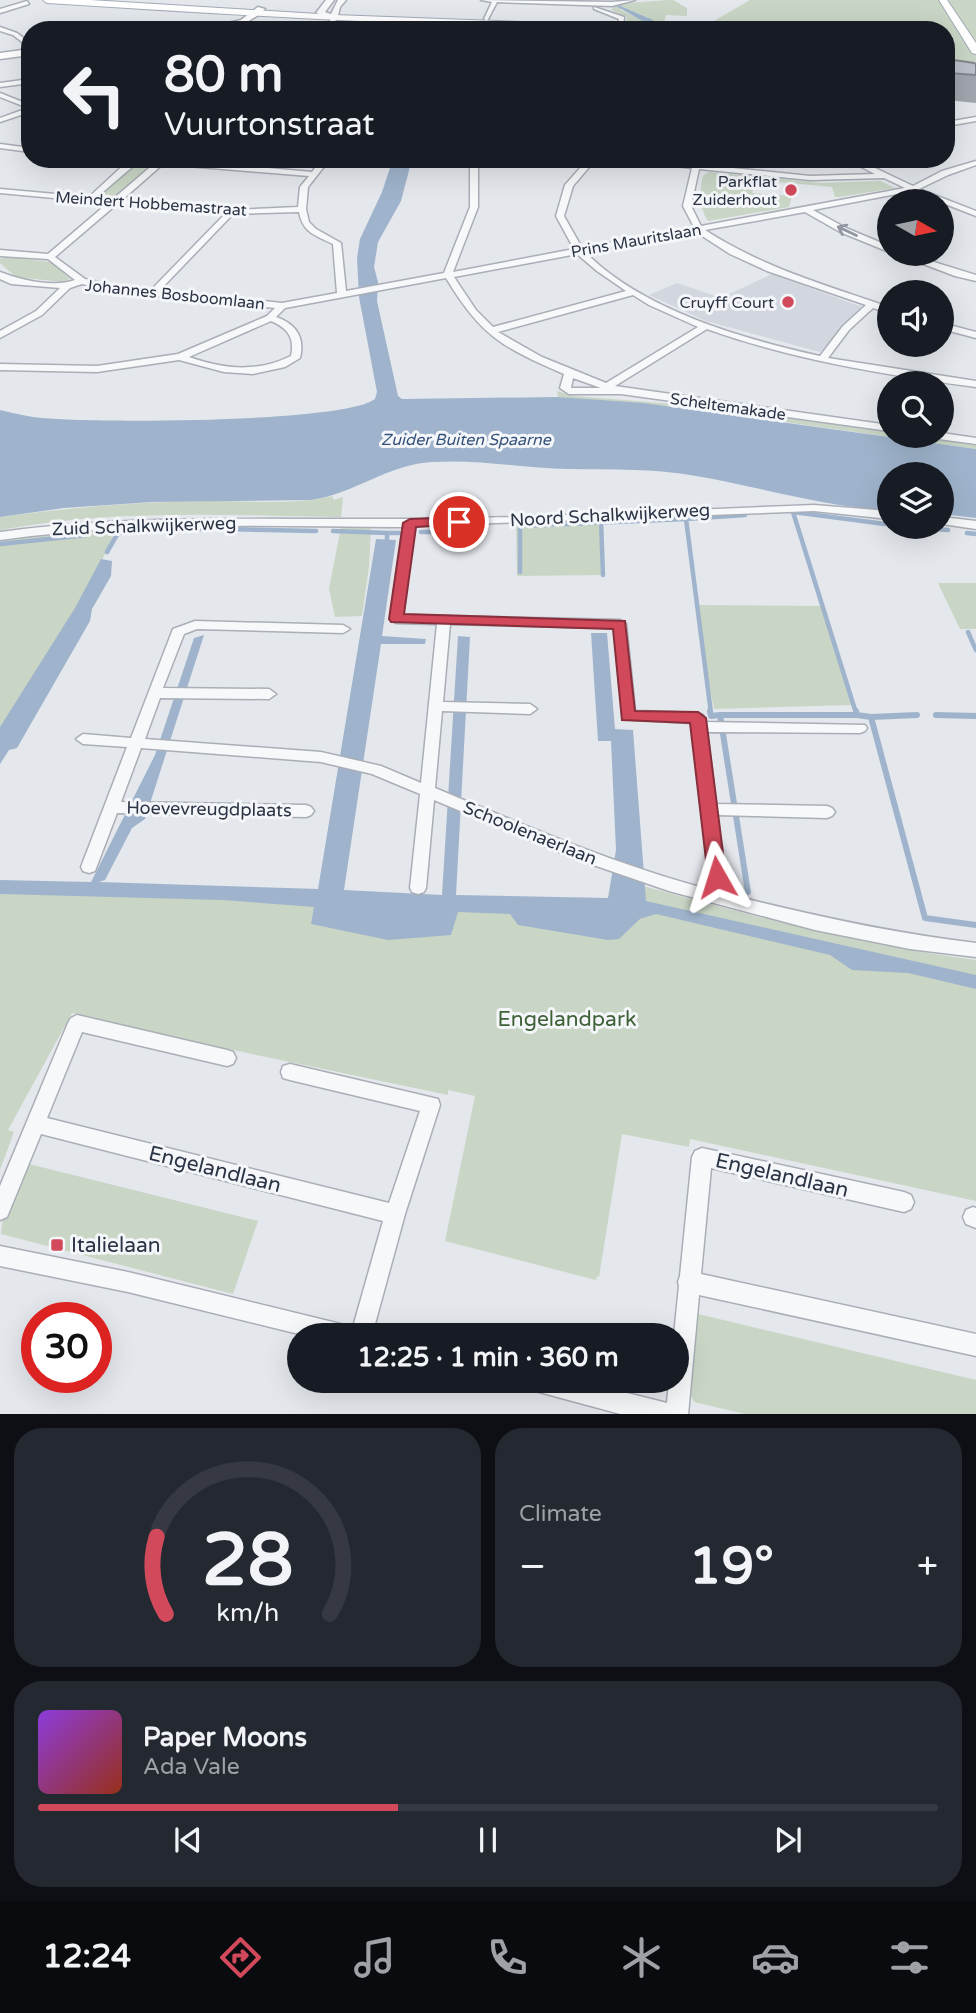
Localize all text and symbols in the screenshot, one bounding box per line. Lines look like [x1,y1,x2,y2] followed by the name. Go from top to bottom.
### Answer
[164,46,283,105] text: 80 m
[49,49,140,140] icon: left
[164,106,375,144] text: Vuurtonstraat
[692,172,777,210] place label: Parkflat Zuiderhout
[783,182,799,198] marker: Parkflat Zuiderhout
[55,187,247,221] street label: Meindert Hobbemastraat
[877,189,954,266] north arrow
[877,189,954,539] map controls
[569,220,703,262] street label: Prins Mauritslaan
[837,224,858,237] one-way arrow
[84,276,266,314] street label: Johannes Bosboomlaan
[877,280,954,357] button: sound
[679,293,774,313] place label: Cruyff Court
[780,294,796,310] marker: Cruyff Court
[877,371,954,448] button: search
[669,389,787,425] street label: Scheltemakade
[381,430,552,450] water label: Zuider Buiten Spaarne
[877,462,954,539] button: layers
[429,492,489,552] pin
[509,499,711,531] street label: Noord Schalkwijkerweg
[440,503,478,541] icon: arrive
[51,512,237,540] street label: Zuid Schalkwijkerweg
[460,796,600,870] street label: Schoolenaerlaan
[126,797,292,821] street label: Hoevevreugdplaats
[680,840,754,914] position arrow
[498,1007,636,1032] park label: Engelandpark
[146,1141,284,1198] street label: Engelandlaan
[713,1148,851,1203] street label: Engelandlaan
[71,1233,161,1258] place label: Italielaan
[49,1237,65,1253] marker: Italielaan
[21,1302,112,1393] speed limit sign: 30
[357,1342,619,1373] text: 12:25 · 1 min · 360 m
[519,1500,602,1528] text: Climate
[202,1517,293,1605] text: 28
[689,1535,774,1598] text: 19°
[519,1544,546,1590] text: −
[917,1544,938,1590] text: +
[216,1597,279,1627] text: km/h
[143,1722,307,1753] text: Paper Moons
[143,1753,240,1781] text: Ada Vale
[169,1821,207,1859] icon: previous
[469,1821,507,1859] icon: pause
[769,1821,807,1859] icon: next
[216,1933,265,1982] icon: directions
[350,1933,399,1982] icon: music
[483,1933,532,1982] icon: phone
[617,1933,666,1982] icon: climate
[751,1933,800,1982] icon: car
[885,1933,934,1982] icon: filters
[42,1938,131,1976] text: 12:24

